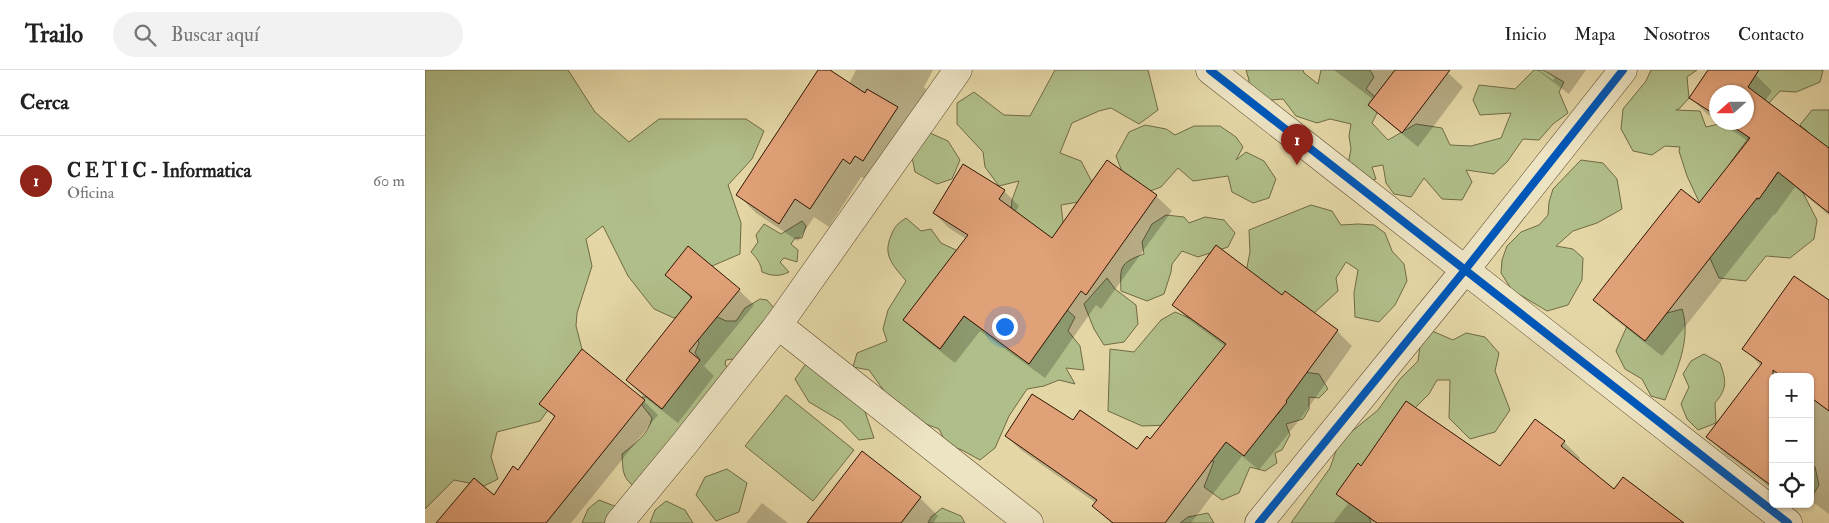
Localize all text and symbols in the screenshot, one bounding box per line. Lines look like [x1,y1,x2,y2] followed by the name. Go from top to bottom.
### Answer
[113,12,463,57] search box
[25,19,83,50] text: Trailo
[131,21,159,49] icon: search
[171,23,259,47] text: Buscar aquí
[1504,23,1546,46] text: Inicio
[1574,23,1616,46] text: Mapa
[1644,23,1710,46] text: Nosotros
[1738,23,1804,46] text: Contacto
[1709,85,1754,130] north arrow
[20,89,69,116] text: Cerca
[1281,124,1313,165] pin: 1
[67,159,251,183] text: C E T I C - Informatica
[33,171,39,191] text: 1
[373,171,405,191] text: 60 m
[67,183,114,203] text: Oficina
[992,314,1018,340] your location
[1769,373,1814,508] map controls
[1769,373,1814,418] button: +
[1769,418,1814,463] button: −
[1769,463,1814,508] button: locate

